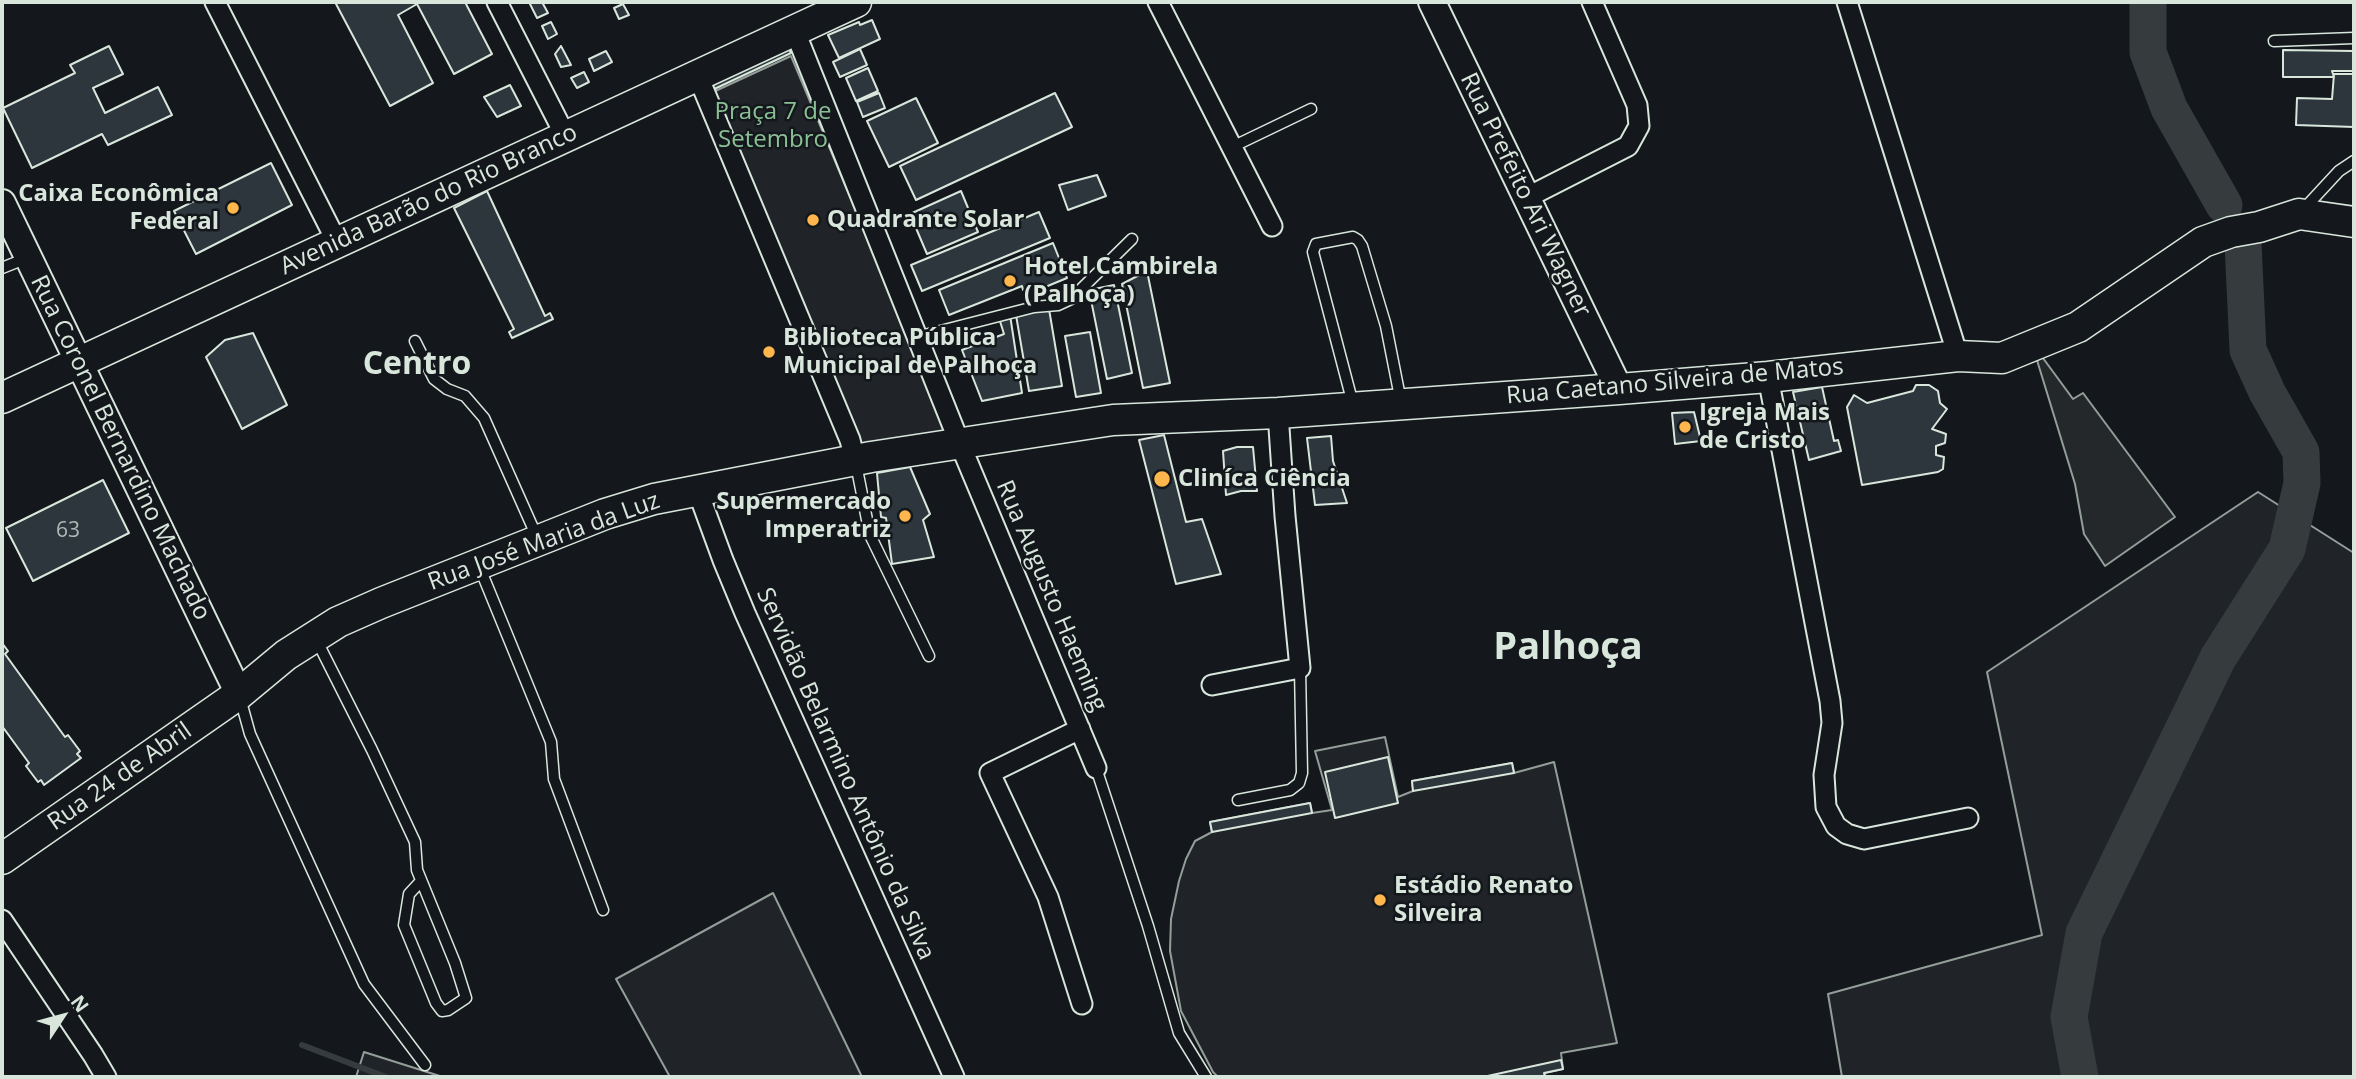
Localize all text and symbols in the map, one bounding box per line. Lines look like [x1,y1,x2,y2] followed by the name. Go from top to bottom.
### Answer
[1453,68,1597,322] street label: Rua Prefeito Ari Wagner
[715,98,831,154] park label: Praça 7 de Setembro
[276,118,582,282] street label: Avenida Barão do Rio Branco
[18,180,219,236] place label: Caixa Econômica Federal
[225,200,241,216] marker: Caixa Econômica Federal
[827,206,1024,234] place label: Quadrante Solar
[805,212,821,228] marker: Quadrante Solar
[1024,253,1218,309] place label: Hotel Cambirela (Palhoça)
[24,271,216,625] street label: Rua Coronel Bernardino Machado
[1002,273,1018,289] marker: Hotel Cambirela (Palhoça)
[783,324,1037,380] place label: Biblioteca Pública Municipal de Palhoça
[761,344,777,360] marker: Biblioteca Pública Municipal de Palhoça
[363,346,471,384] district label: Centro
[1505,353,1845,411] street label: Rua Caetano Silveira de Matos
[1699,399,1830,455] place label: Igreja Mais de Cristo
[1677,419,1693,435] marker: Igreja Mais de Cristo
[1178,465,1351,493] place label: Cliníca Ciência
[1152,469,1172,489] marker: Cliníca Ciência
[989,476,1113,716] street label: Rua Augusto Haeming
[424,487,664,597] street label: Rua José Maria da Luz
[716,488,891,544] place label: Supermercado Imperatriz
[897,508,913,524] marker: Supermercado Imperatriz
[56,518,80,544] house number: 63
[750,584,940,964] street label: Servidão Belarmino Antônio da Silva
[1493,625,1643,671] district label: Palhoça
[43,717,197,837] street label: Rua 24 de Abril
[1394,872,1573,928] place label: Estádio Renato Silveira
[1372,892,1388,908] marker: Estádio Renato Silveira
[28,981,98,1051] north arrow
[65,990,95,1018] text: N

